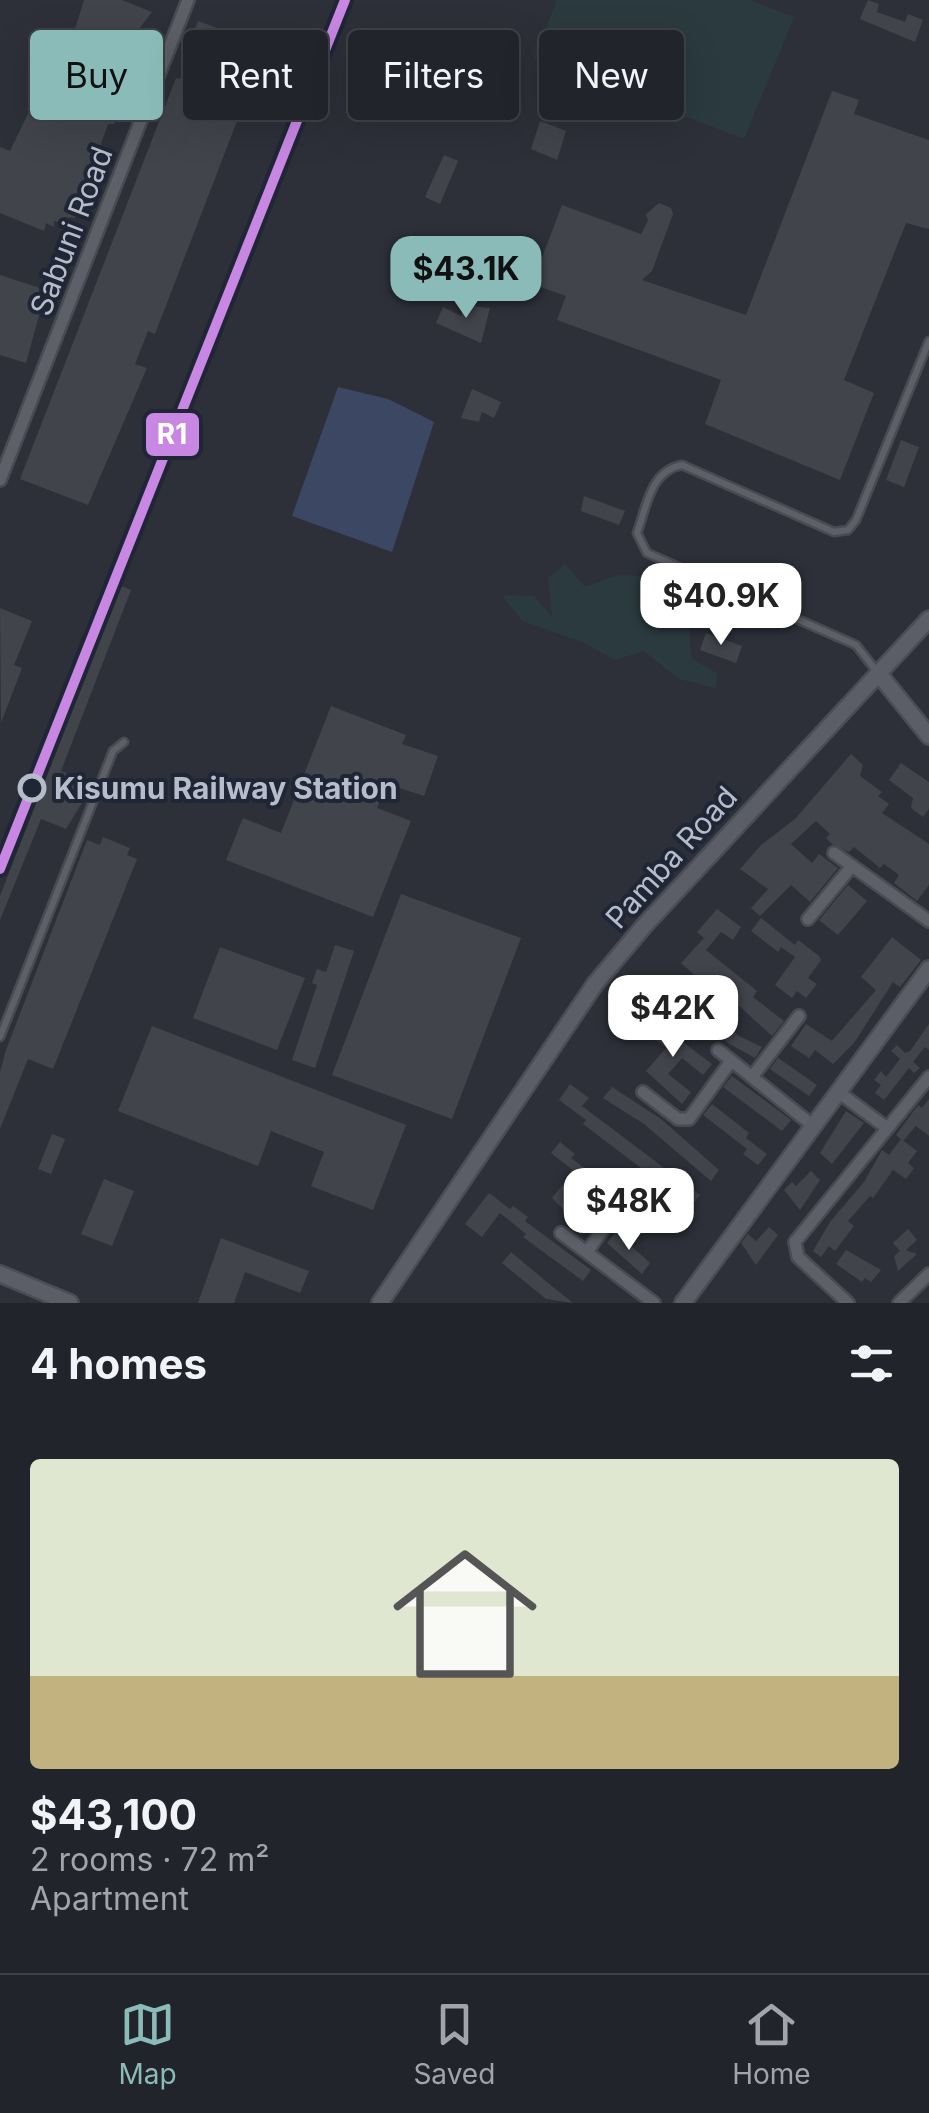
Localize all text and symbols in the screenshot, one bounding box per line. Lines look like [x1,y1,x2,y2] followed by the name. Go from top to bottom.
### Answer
[30,30,163,120] chip: Buy
[183,30,328,120] chip: Rent
[348,30,519,120] chip: Filters
[539,30,684,120] chip: New
[22,141,120,321] street label: Sabuni Road
[385,236,547,321] pin: $43.1K
[412,249,520,288] text: $43.1K
[144,411,201,458] line badge: R1
[157,417,187,451] text: R1
[640,563,802,648] pin: $40.9K
[662,576,780,615] text: $40.9K
[54,770,398,806] place label: Kisumu Railway Station
[19,775,45,801] marker: Kisumu Railway Station
[598,779,744,935] street label: Pamba Road
[614,975,732,1060] pin: $42K
[630,988,716,1027] text: $42K
[570,1168,688,1253] pin: $48K
[586,1181,672,1220] text: $48K
[844,1336,899,1391] icon: filters
[30,1338,207,1389] text: 4 homes
[375,1524,555,1704] icon: home
[30,1789,197,1840] text: $43,100
[30,1840,269,1879] text: 2 rooms · 72 m²
[30,1879,189,1918] text: Apartment
[118,1997,177,2091] tab: Map
[413,1997,495,2091] tab: Saved
[732,1997,811,2091] tab: Home

